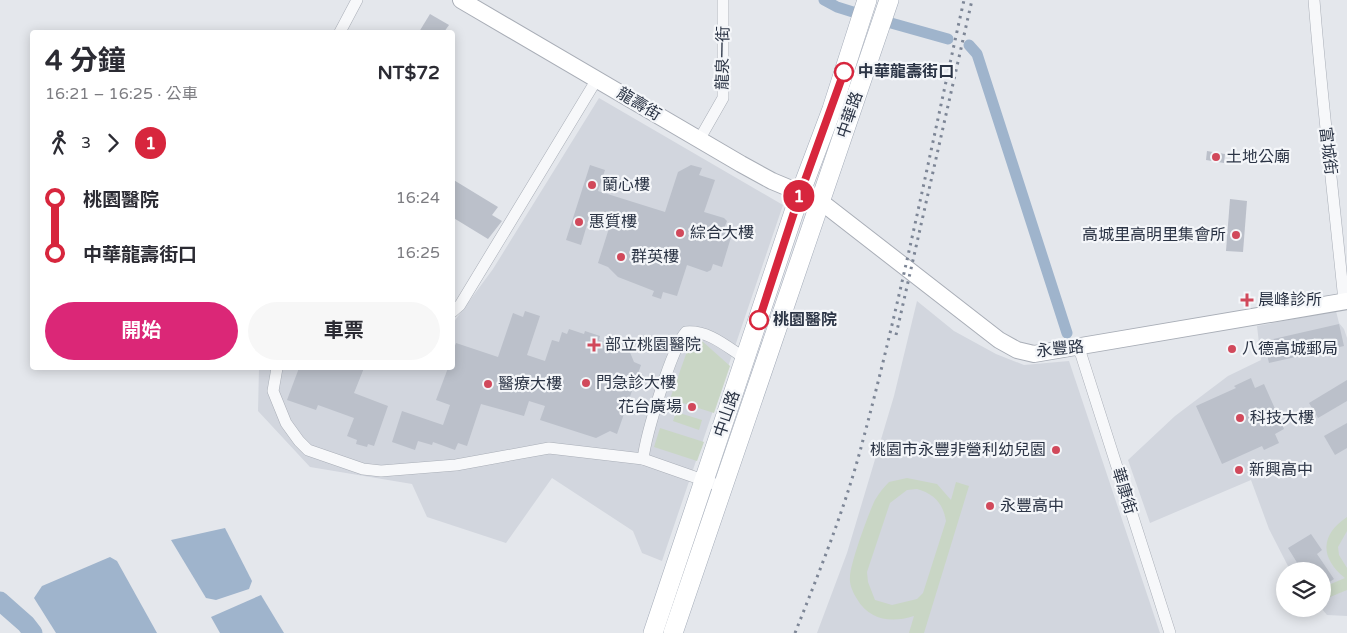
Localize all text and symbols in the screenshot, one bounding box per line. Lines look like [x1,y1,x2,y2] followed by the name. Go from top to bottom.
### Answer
[712,26,734,90] street label: 龍泉一街
[45,44,126,78] text: 4 分鐘
[378,62,440,84] text: NT$72
[834,62,854,82] marker: 中華龍壽街口
[858,62,954,82] place label: 中華龍壽街口
[613,83,665,125] street label: 龍壽街
[45,84,197,104] text: 16:21 – 16:25 · 公車
[833,89,867,141] street label: 中華路
[1315,126,1341,176] street label: 富城街
[45,129,73,157] icon: walk
[99,129,127,157] icon: forward
[145,132,156,154] text: 1
[81,133,91,153] text: 3
[1226,147,1290,167] place label: 土地公廟
[1210,151,1222,163] marker: 土地公廟
[602,175,650,195] place label: 蘭心樓
[586,179,598,191] marker: 蘭心樓
[783,180,815,212] line badge: 1
[793,185,805,207] text: 1
[396,188,440,208] text: 16:24
[83,189,159,211] text: 桃園醫院
[589,212,637,232] place label: 惠質樓
[573,216,585,228] marker: 惠質樓
[690,223,754,243] place label: 綜合大樓
[1082,225,1226,245] place label: 高城里高明里集會所
[674,227,686,239] marker: 綜合大樓
[1230,229,1242,241] marker: 高城里高明里集會所
[396,243,440,263] text: 16:25
[83,244,197,266] text: 中華龍壽街口
[631,247,679,267] place label: 群英樓
[615,251,627,263] marker: 群英樓
[1258,290,1322,310] place label: 晨峰診所
[1240,293,1254,307] marker: 晨峰診所
[45,302,238,360] button: 開始
[248,302,440,360] button: 車票
[749,310,769,330] marker: 桃園醫院
[773,310,837,330] place label: 桃園醫院
[605,335,701,355] place label: 部立桃園醫院
[1035,337,1085,361] street label: 永豐路
[587,338,601,352] marker: 部立桃園醫院
[1242,339,1338,359] place label: 八德高城郵局
[1226,343,1238,355] marker: 八德高城郵局
[596,373,676,393] place label: 門急診大樓
[498,374,562,394] place label: 醫療大樓
[580,377,592,389] marker: 門急診大樓
[482,378,494,390] marker: 醫療大樓
[710,388,744,440] street label: 中山路
[618,397,682,417] place label: 花台廣場
[686,401,698,413] marker: 花台廣場
[1250,408,1314,428] place label: 科技大樓
[1234,412,1246,424] marker: 科技大樓
[870,440,1046,460] place label: 桃園市永豐非營利幼兒園
[1050,444,1062,456] marker: 桃園市永豐非營利幼兒園
[1249,460,1313,480] place label: 新興高中
[1233,464,1245,476] marker: 新興高中
[1107,465,1141,517] street label: 華康街
[1000,496,1064,516] place label: 永豐高中
[984,500,996,512] marker: 永豐高中
[1276,562,1331,617] map controls
[1276,562,1331,617] button: layers

